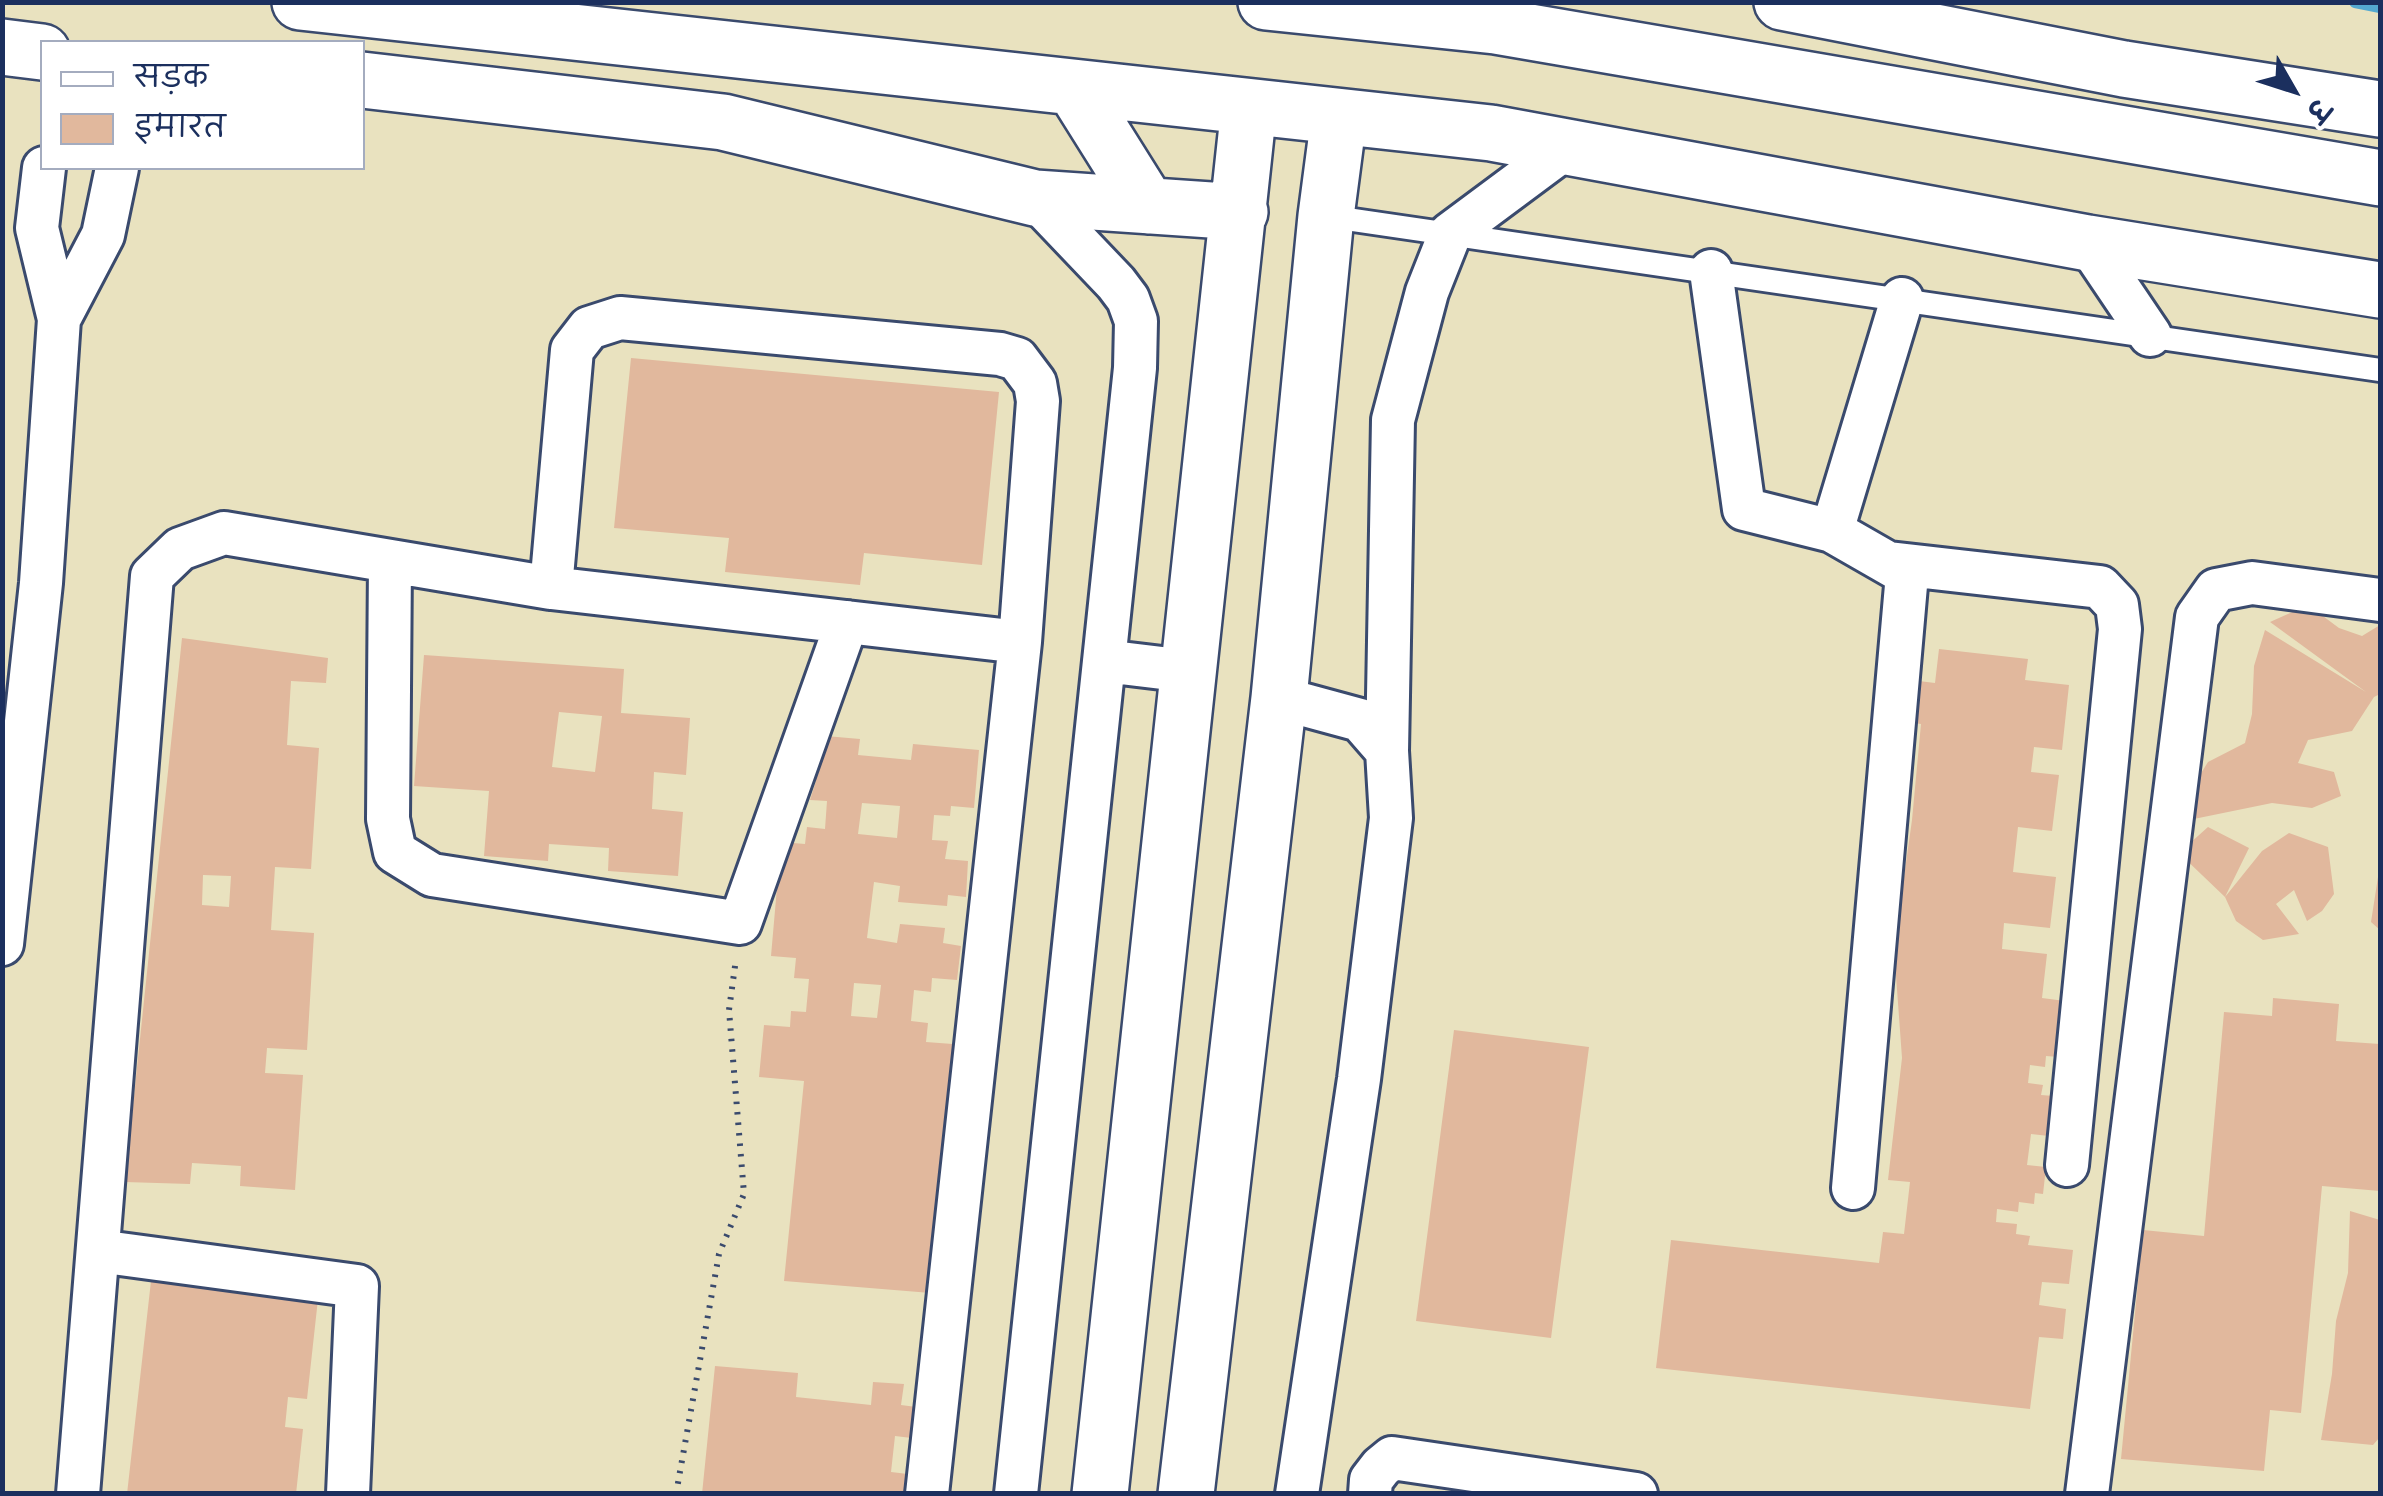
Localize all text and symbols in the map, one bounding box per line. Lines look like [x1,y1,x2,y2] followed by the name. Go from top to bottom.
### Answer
[40,40,365,170] legend
[2243,40,2343,140] north arrow
[134,59,208,98] text: सड़क
[2296,90,2337,128] text: उ
[134,109,226,148] text: इमारत

